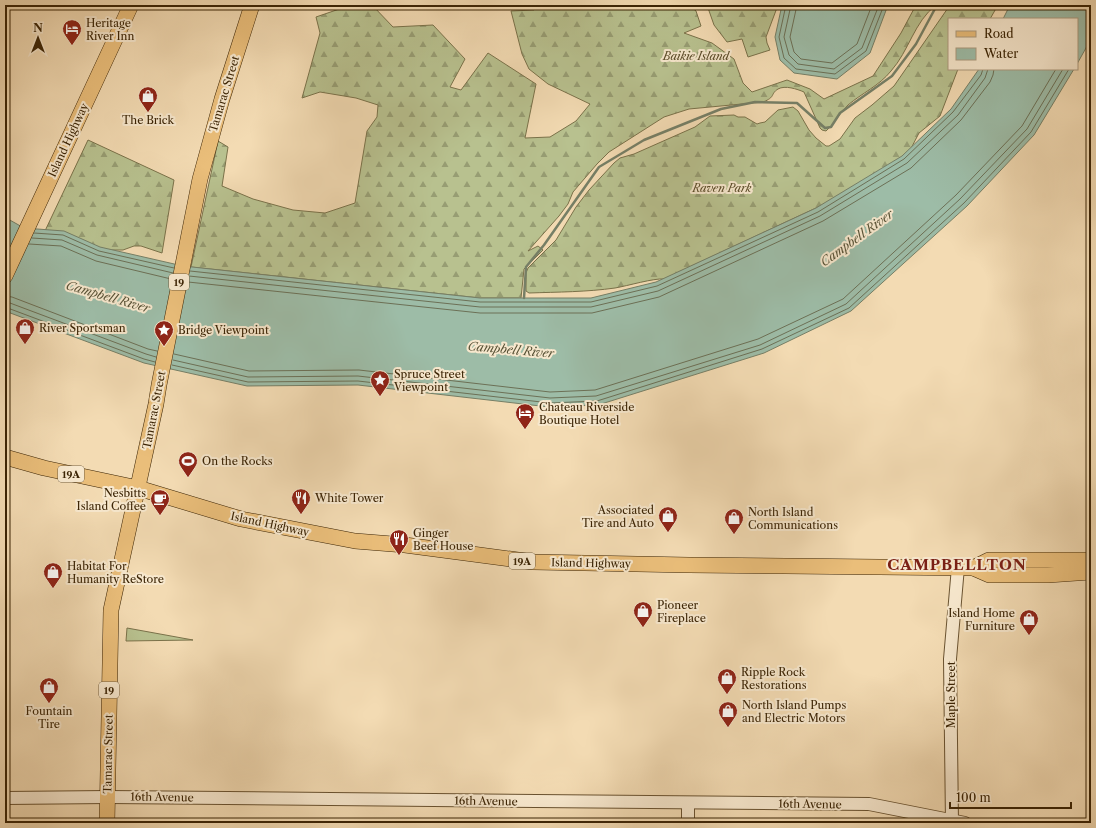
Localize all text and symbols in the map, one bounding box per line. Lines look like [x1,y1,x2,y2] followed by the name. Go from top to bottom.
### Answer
[86,16,134,43] place label: Heritage River Inn
[18,18,58,58] north arrow
[61,18,83,46] hotel icon: Heritage River Inn
[948,18,1078,70] legend
[33,21,43,35] text: N
[984,26,1014,41] text: Road
[983,46,1018,61] text: Water
[662,49,730,63] park label: Baikie Island
[206,54,242,134] street label: Tamarac Street
[137,85,159,113] shop icon: The Brick
[45,100,92,179] street label: Island Highway
[122,113,175,127] place label: The Brick
[691,181,752,195] park label: Raven Park
[817,205,897,269] water label: Campbell River
[169,274,189,290] road number: 19
[65,277,153,316] water label: Campbell River
[14,317,36,345] shop icon: River Sportsman
[153,319,175,347] place icon: Bridge Viewpoint
[39,321,126,335] place label: River Sportsman
[178,323,269,337] place label: Bridge Viewpoint
[467,338,556,361] water label: Campbell River
[393,367,465,394] place label: Spruce Street Viewpoint
[369,369,391,397] place icon: Spruce Street Viewpoint
[140,370,168,450] street label: Tamarac Street
[539,400,634,427] place label: Chateau Riverside Boutique Hotel
[514,402,536,430] hotel icon: Chateau Riverside Boutique Hotel
[177,450,199,478] sports icon: On the Rocks
[202,454,273,468] place label: On the Rocks
[58,466,84,482] road number: 19A
[77,486,146,513] place label: Nesbitts Island Coffee
[290,487,312,515] restaurant icon: White Tower
[149,488,171,516] cafe icon: Nesbitts Island Coffee
[314,491,384,505] place label: White Tower
[582,503,654,530] place label: Associated Tire and Auto
[657,505,679,533] shop icon: Associated Tire and Auto
[748,505,838,532] place label: North Island Communications
[723,507,745,535] shop icon: North Island Communications
[229,509,311,539] street label: Island Highway
[413,526,474,553] place label: Ginger Beef House
[388,528,410,556] restaurant icon: Ginger Beef House
[509,553,535,569] road number: 19A
[551,555,632,571] street label: Island Highway
[887,555,1027,574] district label: CAMPBELLTON
[67,559,164,586] place label: Habitat For Humanity ReStore
[42,561,64,589] shop icon: Habitat For Humanity ReStore
[657,598,706,625] place label: Pioneer Fireplace
[632,600,654,628] shop icon: Pioneer Fireplace
[948,606,1015,633] place label: Island Home Furniture
[1018,608,1040,636] shop icon: Island Home Furniture
[944,661,958,729] street label: Maple Street
[741,665,807,692] place label: Ripple Rock Restorations
[716,667,738,695] shop icon: Ripple Rock Restorations
[38,676,60,704] shop icon: Fountain Tire
[99,682,119,698] road number: 19
[742,698,846,725] place label: North Island Pumps and Electric Motors
[717,700,739,728] shop icon: North Island Pumps and Electric Motors
[25,704,73,731] place label: Fountain Tire
[100,714,116,794] street label: Tamarac Street
[950,784,1071,810] scale bar
[130,789,194,805] street label: 16th Avenue
[956,790,991,805] text: 100 m
[454,793,518,809] street label: 16th Avenue
[778,796,842,812] street label: 16th Avenue

